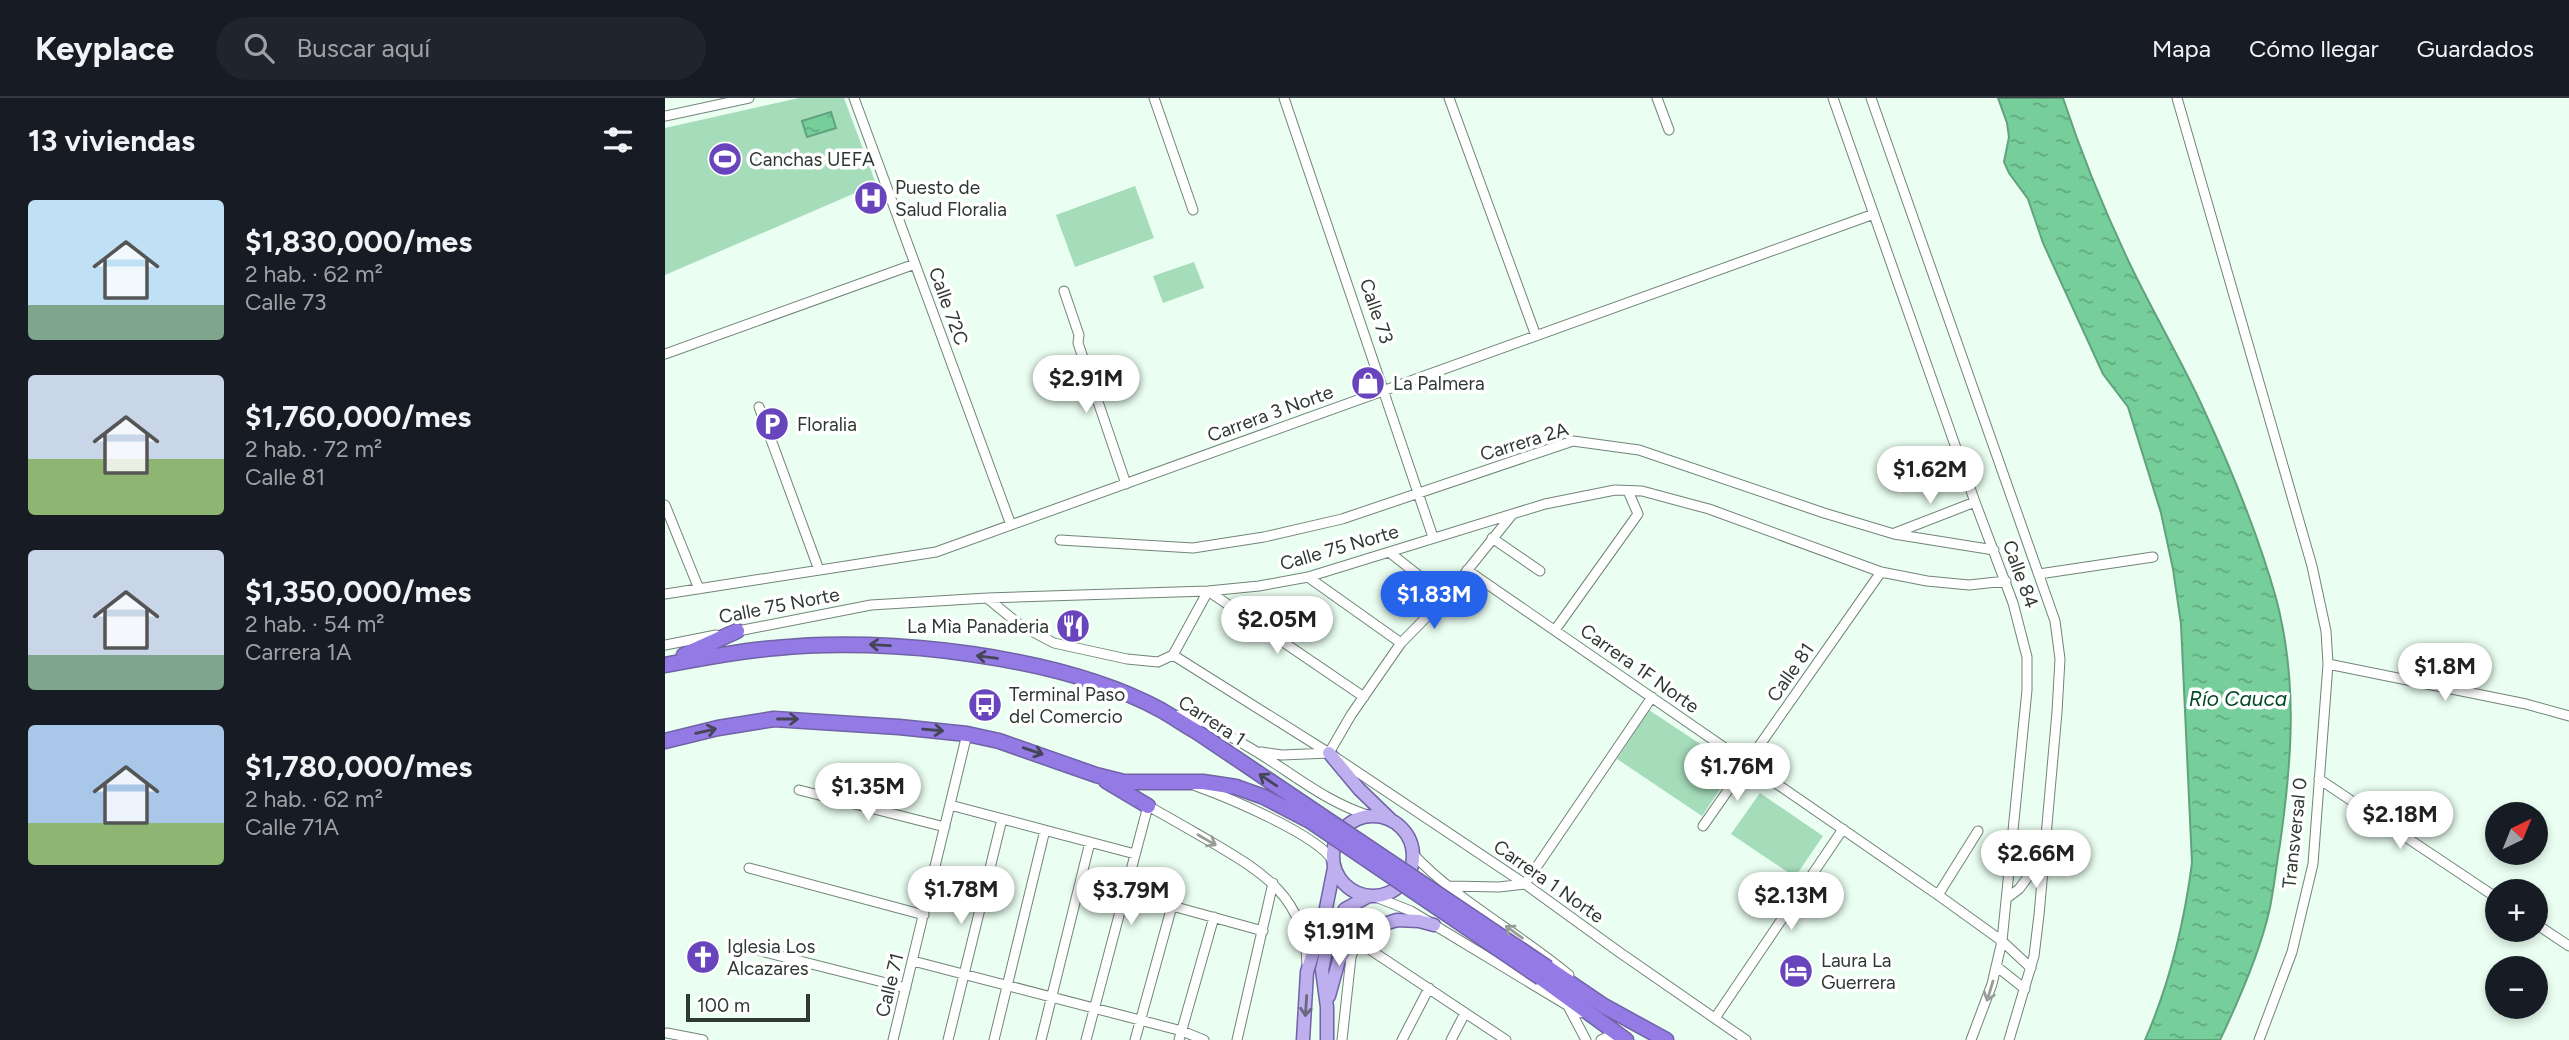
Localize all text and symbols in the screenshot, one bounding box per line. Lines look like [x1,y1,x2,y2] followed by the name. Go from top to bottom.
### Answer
[216,17,706,80] search box
[35,29,174,68] text: Keyplace
[240,29,278,67] icon: search
[296,32,430,64] text: Buscar aquí
[2152,34,2211,63] text: Mapa
[2249,34,2379,63] text: Cómo llegar
[2417,34,2534,63] text: Guardados
[599,121,637,159] icon: filters
[28,122,195,159] text: 13 viviendas
[706,140,744,178] sports icon: Canchas UEFA
[749,148,875,171] place label: Canchas UEFA
[895,176,1007,221] place label: Puesto de Salud Floralia
[852,179,890,217] hospital icon: Puesto de Salud Floralia
[245,223,472,260] text: $1,830,000/mes
[84,228,168,312] icon: home
[245,260,383,288] text: 2 hab. · 62 m²
[924,264,973,349] street label: Calle 72C
[1355,276,1398,347] street label: Calle 73
[245,288,327,316] text: Calle 73
[1029,356,1143,415] pin: $2.91M
[1049,364,1123,392] text: $2.91M
[1349,364,1387,402] shop icon: La Palmera
[1393,372,1485,395] place label: La Palmera
[1204,380,1336,447] street label: Carrera 3 Norte
[245,398,471,435] text: $1,760,000/mes
[84,403,168,487] icon: home
[753,405,791,443] parking icon: Floralia
[797,413,857,436] place label: Floralia
[1477,417,1571,466] street label: Carrera 2A
[245,435,382,463] text: 2 hab. · 72 m²
[1873,446,1987,506] pin: $1.62M
[1893,455,1967,483] text: $1.62M
[245,463,325,491] text: Calle 81
[1277,520,1401,575] street label: Calle 75 Norte
[1998,537,2043,611] street label: Calle 84
[1377,572,1491,631] pin: $1.83M
[245,573,471,610] text: $1,350,000/mes
[84,578,168,662] icon: home
[1397,580,1471,608] text: $1.83M
[717,583,841,628] street label: Calle 75 Norte
[1220,596,1334,656] pin: $2.05M
[1237,605,1317,633] text: $2.05M
[1054,607,1092,645] restaurant icon: La Mìa Panaderia
[245,610,385,638] text: 2 hab. · 54 m²
[907,615,1049,638] place label: La Mìa Panaderia
[1576,619,1704,718] street label: Carrera 1F Norte
[245,638,352,666] text: Carrera 1A
[869,639,892,652] one-way arrow
[1762,639,1819,706] street label: Calle 81
[2396,644,2494,703] pin: $1.8M
[976,651,999,664] one-way arrow
[2414,652,2476,680] text: $1.8M
[1009,683,1125,728] place label: Terminal Paso del Comercio
[966,686,1004,724] bus stop icon: Terminal Paso del Comercio
[2189,686,2287,711] water label: Río Cauca
[1174,690,1250,751] street label: Carrera 1
[776,712,799,726] one-way arrow
[694,723,717,737] one-way arrow
[921,724,944,737] one-way arrow
[1680,744,1794,803] pin: $1.76M
[1021,746,1043,758] one-way arrow
[245,748,472,785] text: $1,780,000/mes
[1700,752,1774,780] text: $1.76M
[84,753,168,837] icon: home
[811,764,925,823] pin: $1.35M
[831,772,905,800] text: $1.35M
[1259,772,1278,787] one-way arrow
[2277,777,2312,890] street label: Transversal 0
[245,785,383,813] text: 2 hab. · 62 m²
[2343,792,2457,851] pin: $2.18M
[2362,800,2438,828] text: $2.18M
[2485,802,2548,864] north arrow
[2485,802,2548,1019] map controls
[245,813,339,841] text: Calle 71A
[1979,830,2093,890] pin: $2.66M
[1197,833,1217,847] one-way arrow
[1489,835,1608,928] street label: Carrera 1 Norte
[1997,839,2075,867] text: $2.66M
[904,866,1018,926] pin: $1.78M
[1074,868,1188,927] pin: $3.79M
[1734,872,1848,932] pin: $2.13M
[924,875,998,903] text: $1.78M
[1092,876,1170,904] text: $3.79M
[2485,879,2548,942] button: +
[1754,881,1828,909] text: $2.13M
[1282,908,1396,968] pin: $1.91M
[1304,917,1374,945] text: $1.91M
[1505,925,1524,939] one-way arrow
[727,935,815,980] place label: Iglesia Los Alcazares
[684,938,722,976] church icon: Iglesia Los Alcazares
[1821,949,1896,994] place label: Laura La Guerrera
[870,951,908,1019] street label: Calle 71
[1777,952,1815,990] hotel icon: Laura La Guerrera
[2485,956,2548,1019] button: −
[1982,980,1995,1002] one-way arrow
[686,991,810,1023] scale bar
[697,994,750,1017] text: 100 m
[1299,994,1312,1017] one-way arrow

